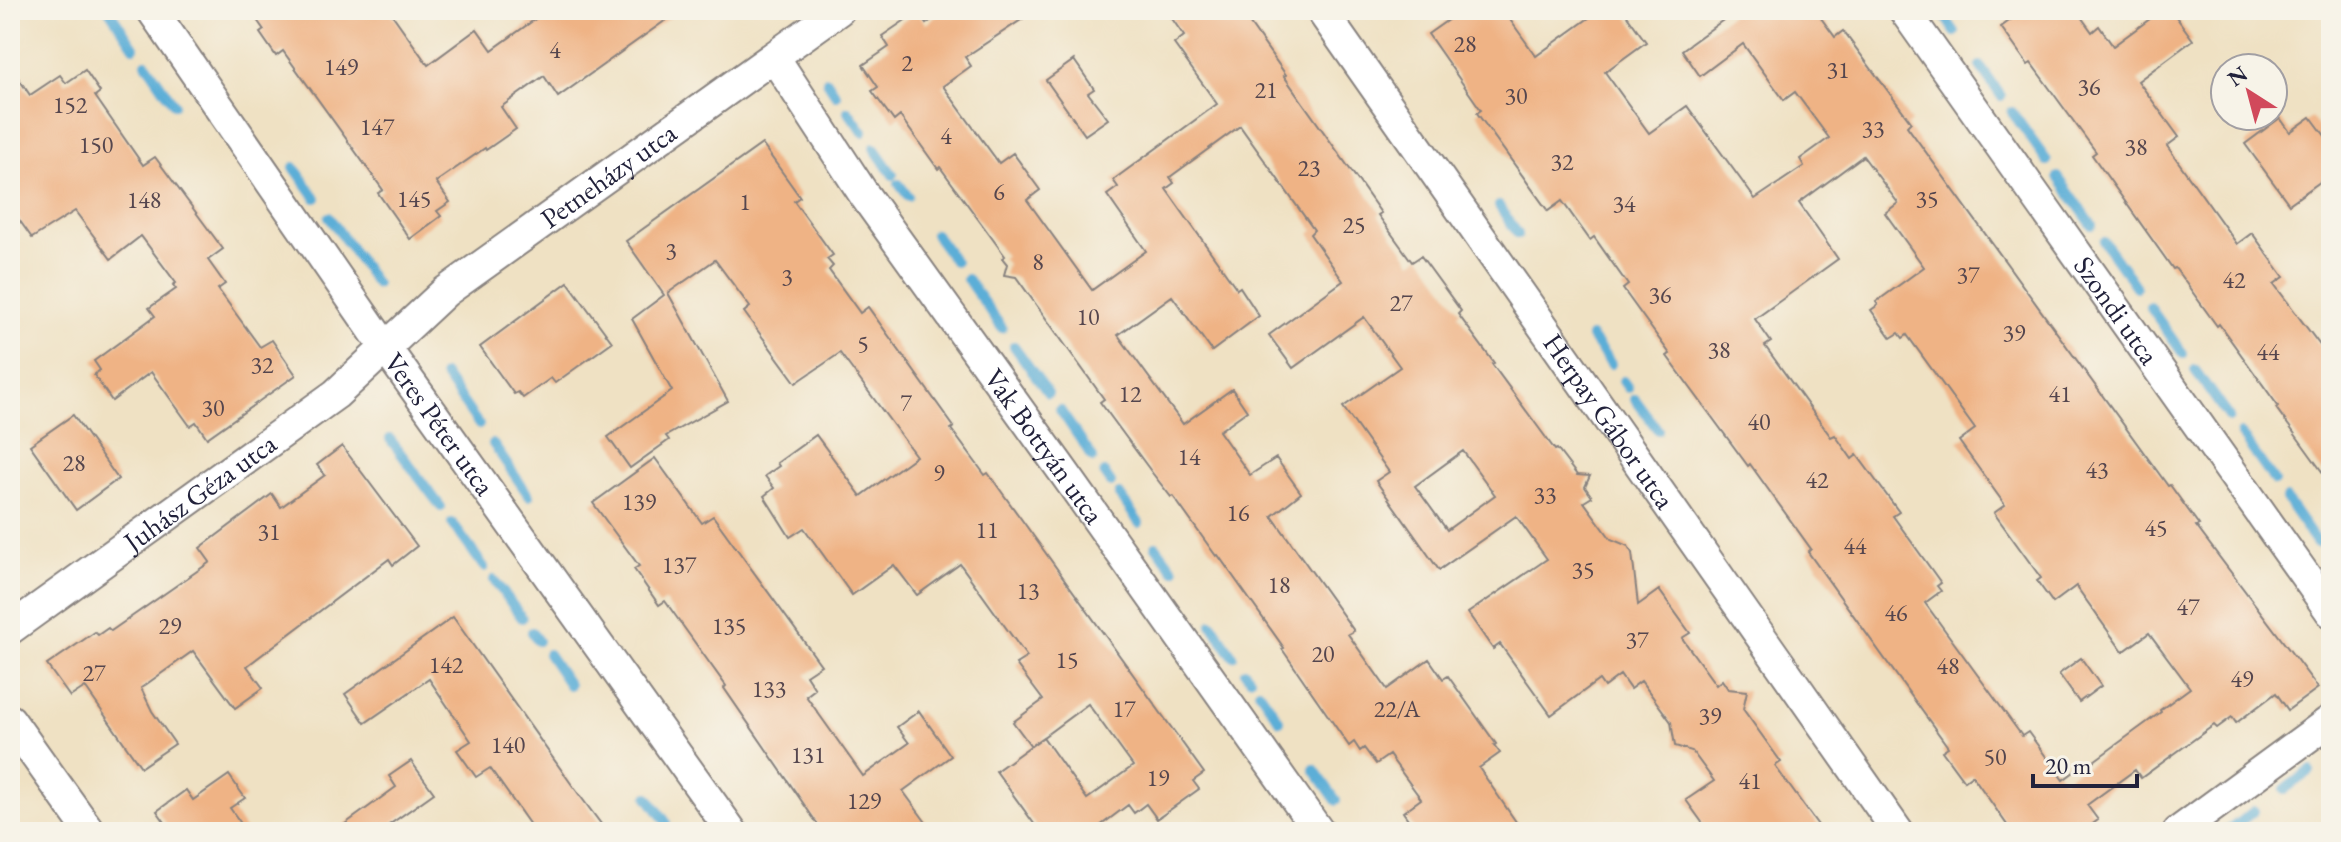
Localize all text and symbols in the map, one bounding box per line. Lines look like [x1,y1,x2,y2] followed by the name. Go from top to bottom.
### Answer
[1453,28,1477,59] house number: 28
[549,34,561,65] house number: 4
[901,47,913,78] house number: 2
[324,51,359,82] house number: 149
[2209,52,2289,132] north arrow
[1826,54,1850,85] house number: 31
[2222,59,2253,93] text: N
[2077,71,2101,102] house number: 36
[1254,74,1278,105] house number: 21
[1504,80,1528,111] house number: 30
[53,89,88,120] house number: 152
[360,111,395,142] house number: 147
[1861,113,1885,144] house number: 33
[533,114,684,236] street label: Petneházy utca
[940,120,952,151] house number: 4
[79,129,113,160] house number: 150
[2124,131,2148,162] house number: 38
[1550,146,1574,177] house number: 32
[1297,152,1321,183] house number: 23
[993,176,1005,207] house number: 6
[397,183,431,214] house number: 145
[1915,183,1939,214] house number: 35
[127,184,161,215] house number: 148
[739,186,751,217] house number: 1
[1612,188,1636,219] house number: 34
[1342,209,1366,240] house number: 25
[665,235,677,266] house number: 3
[1032,246,1044,277] house number: 8
[2066,249,2168,372] street label: Szondi utca
[1956,259,1980,290] house number: 37
[781,261,793,292] house number: 3
[2222,264,2246,295] house number: 42
[1648,279,1672,310] house number: 36
[1389,287,1413,318] house number: 27
[1076,301,1100,332] house number: 10
[2002,317,2026,348] house number: 39
[1535,326,1684,516] street label: Herpay Gábor utca
[857,328,869,359] house number: 5
[1707,334,1731,365] house number: 38
[2256,336,2280,367] house number: 44
[377,345,504,503] street label: Veres Péter utca
[250,349,274,380] house number: 32
[977,361,1113,532] street label: Vak Bottyán utca
[1118,378,1142,409] house number: 12
[2048,378,2072,409] house number: 41
[900,387,912,418] house number: 7
[201,392,225,423] house number: 30
[1747,406,1771,437] house number: 40
[115,425,284,560] street label: Juhász Géza utca
[1177,441,1201,472] house number: 14
[62,447,86,478] house number: 28
[2085,454,2109,485] house number: 43
[933,457,945,488] house number: 9
[1805,464,1829,495] house number: 42
[1533,479,1557,510] house number: 33
[622,486,657,517] house number: 139
[1226,497,1250,528] house number: 16
[2144,512,2168,543] house number: 45
[975,514,999,545] house number: 11
[257,516,281,547] house number: 31
[1843,530,1867,561] house number: 44
[662,549,697,580] house number: 137
[1571,554,1595,585] house number: 35
[1267,569,1291,600] house number: 18
[1016,575,1040,606] house number: 13
[2176,591,2200,622] house number: 47
[1884,597,1908,628] house number: 46
[158,610,182,641] house number: 29
[712,610,746,641] house number: 135
[1625,624,1649,655] house number: 37
[1311,638,1335,669] house number: 20
[1055,644,1079,675] house number: 15
[429,649,464,680] house number: 142
[1936,650,1960,681] house number: 48
[82,657,106,688] house number: 27
[2230,663,2254,694] house number: 49
[752,673,786,704] house number: 133
[1112,693,1136,724] house number: 17
[1374,693,1421,724] house number: 22/A
[1698,700,1722,731] house number: 39
[491,729,525,760] house number: 140
[2033,738,2137,788] scale bar
[791,739,825,770] house number: 131
[1983,741,2007,772] house number: 50
[2045,750,2092,781] text: 20 m
[1146,762,1170,793] house number: 19
[1738,765,1762,796] house number: 41
[847,785,882,816] house number: 129

